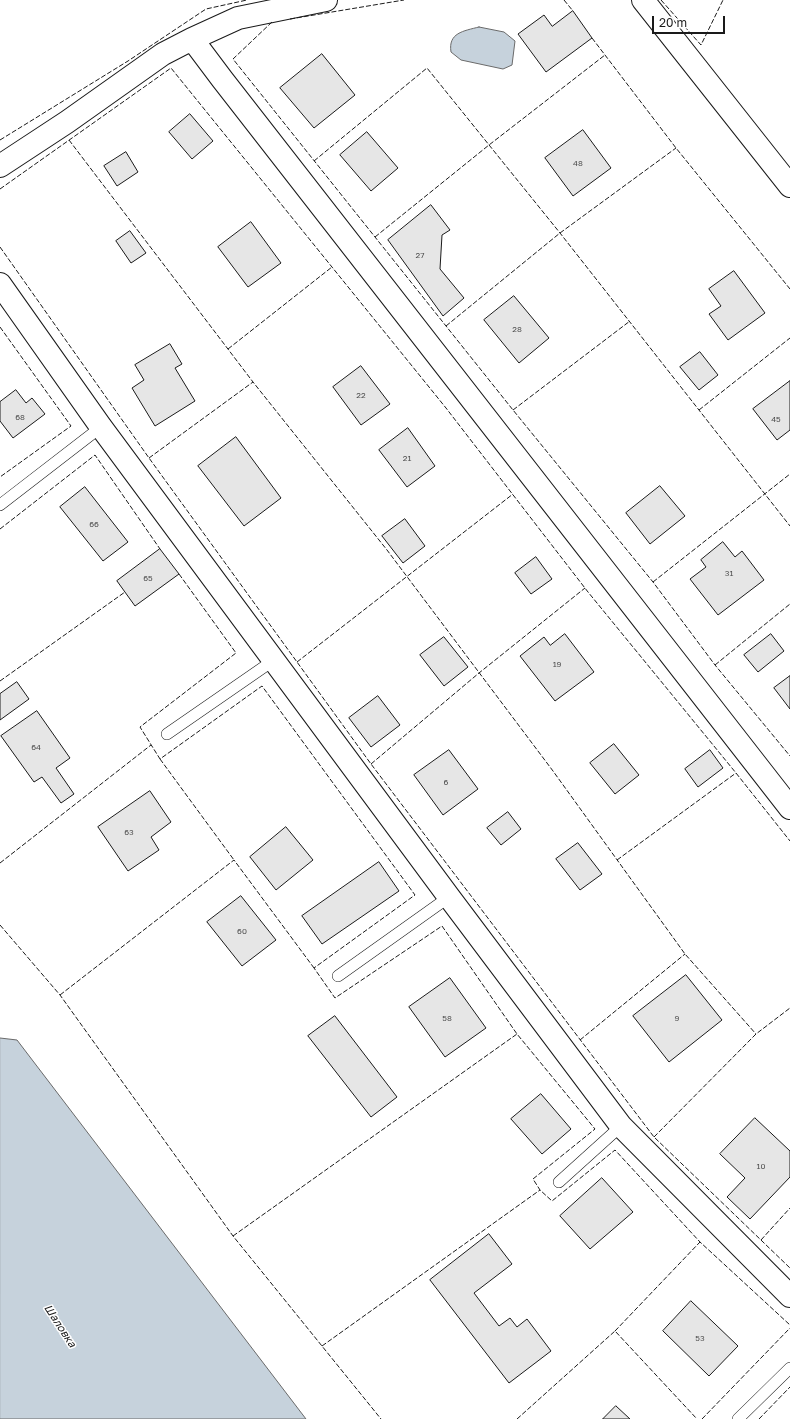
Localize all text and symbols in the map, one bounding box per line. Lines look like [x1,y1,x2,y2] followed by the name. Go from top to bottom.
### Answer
[654,8,727,34] scale bar
[659,15,687,30] text: 20 m
[573,158,583,168] house number: 48
[416,250,424,260] house number: 27
[512,324,522,334] house number: 28
[356,390,366,400] house number: 22
[15,412,25,422] house number: 68
[771,414,781,424] house number: 45
[403,453,411,463] house number: 21
[89,519,99,529] house number: 66
[725,568,733,578] house number: 31
[143,573,153,583] house number: 65
[553,659,561,669] house number: 19
[31,742,41,752] house number: 64
[444,777,448,787] house number: 6
[124,827,134,837] house number: 63
[237,926,247,936] house number: 60
[442,1013,452,1023] house number: 58
[675,1013,679,1023] house number: 9
[757,1161,765,1171] house number: 10
[41,1302,79,1350] water label: Шаловка
[695,1333,705,1343] house number: 53

